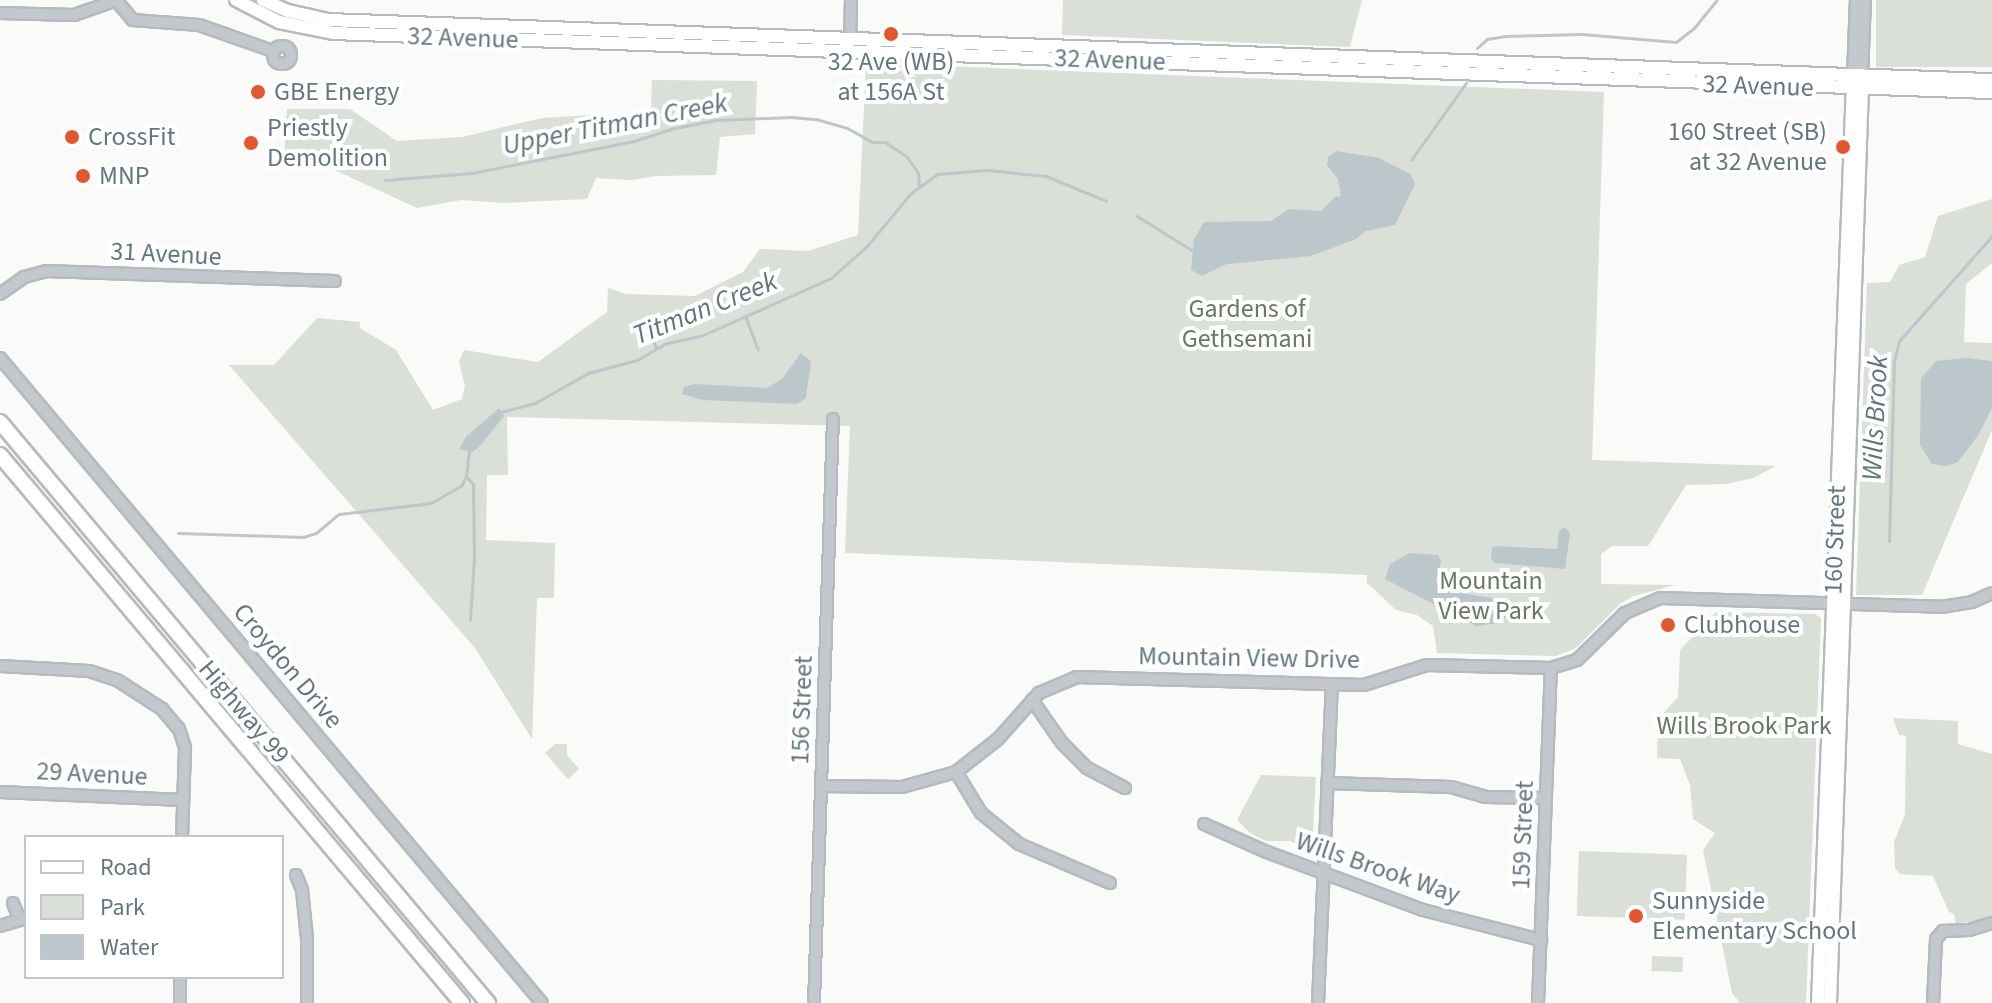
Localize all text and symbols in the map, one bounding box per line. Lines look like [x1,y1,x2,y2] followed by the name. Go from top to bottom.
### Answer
[407,20,519,56] street label: 32 Avenue
[882,25,900,43] marker: 32 Ave (WB) at 156A St
[1054,42,1166,78] street label: 32 Avenue
[828,46,954,108] place label: 32 Ave (WB) at 156A St
[1702,68,1814,104] street label: 32 Avenue
[274,76,399,108] place label: GBE Energy
[249,83,267,101] marker: GBE Energy
[500,86,730,162] water label: Upper Titman Creek
[267,112,388,174] place label: Priestly Demolition
[1668,116,1827,178] place label: 160 Street (SB) at 32 Avenue
[88,121,175,153] place label: CrossFit
[63,128,81,146] marker: CrossFit
[242,134,260,152] marker: Priestly Demolition
[1834,138,1852,156] marker: 160 Street (SB) at 32 Avenue
[99,160,149,192] place label: MNP
[74,167,92,185] marker: MNP
[110,236,222,272] street label: 31 Avenue
[628,264,782,352] water label: Titman Creek
[1182,293,1312,354] park label: Gardens of Gethsemani
[1855,354,1895,482] water label: Wills Brook
[1818,485,1852,595] street label: 160 Street
[1438,565,1544,626] park label: Mountain View Park
[227,597,349,735] street label: Croydon Drive
[1684,609,1800,641] place label: Clubhouse
[1659,616,1677,634] marker: Clubhouse
[1138,640,1360,676] street label: Mountain View Drive
[192,654,296,770] street label: Highway 99
[785,655,819,765] street label: 156 Street
[1656,710,1832,742] park label: Wills Brook Park
[36,756,148,792] street label: 29 Avenue
[1506,780,1540,890] street label: 159 Street
[1292,825,1464,911] street label: Wills Brook Way
[24,835,284,979] legend
[100,850,152,885] text: Road
[1652,885,1857,946] place label: Sunnyside Elementary School
[100,890,145,925] text: Park
[1627,907,1645,925] marker: Sunnyside Elementary School
[100,930,158,965] text: Water

